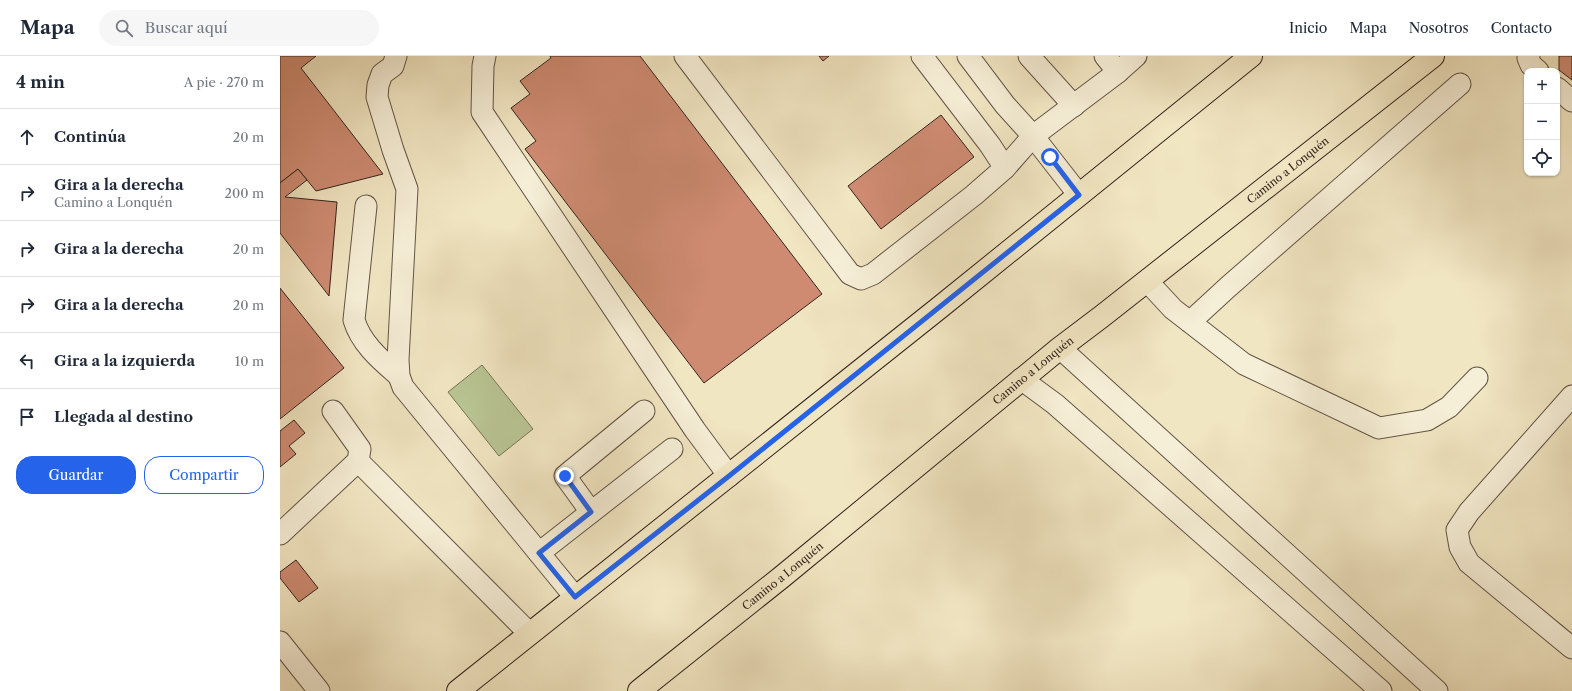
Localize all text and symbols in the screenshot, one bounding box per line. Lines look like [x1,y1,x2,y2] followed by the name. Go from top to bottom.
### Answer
[99,10,379,46] search box
[20,16,75,39] text: Mapa
[113,17,135,39] icon: search
[145,18,228,37] text: Buscar aquí
[1289,19,1327,37] text: Inicio
[1349,19,1387,37] text: Mapa
[1409,19,1469,37] text: Nosotros
[1491,19,1552,37] text: Contacto
[1524,68,1560,176] map controls
[1524,68,1560,104] button: +
[16,72,65,92] text: 4 min
[184,74,264,90] text: A pie · 270 m
[1524,104,1560,140] button: −
[16,126,38,148] icon: ahead
[54,127,126,146] text: Continúa
[233,129,264,145] text: 20 m
[1244,134,1332,207] street label: Camino a Lonquén
[1524,140,1560,176] button: locate
[1041,148,1059,166] route start
[54,175,184,194] text: Gira a la derecha
[16,182,38,204] icon: right
[224,185,264,201] text: 200 m
[54,194,173,210] text: Camino a Lonquén
[16,238,38,260] icon: right
[54,239,184,258] text: Gira a la derecha
[233,241,264,257] text: 20 m
[16,294,38,316] icon: right
[54,295,184,314] text: Gira a la derecha
[233,297,264,313] text: 20 m
[990,333,1076,408] street label: Camino a Lonquén
[16,350,38,372] icon: left
[54,351,195,370] text: Gira a la izquierda
[235,353,264,369] text: 10 m
[16,406,38,428] icon: arrive
[54,407,193,426] text: Llegada al destino
[16,456,136,494] button: Guardar
[144,456,264,494] button: Compartir
[556,467,574,485] route end
[739,539,826,613] street label: Camino a Lonquén

